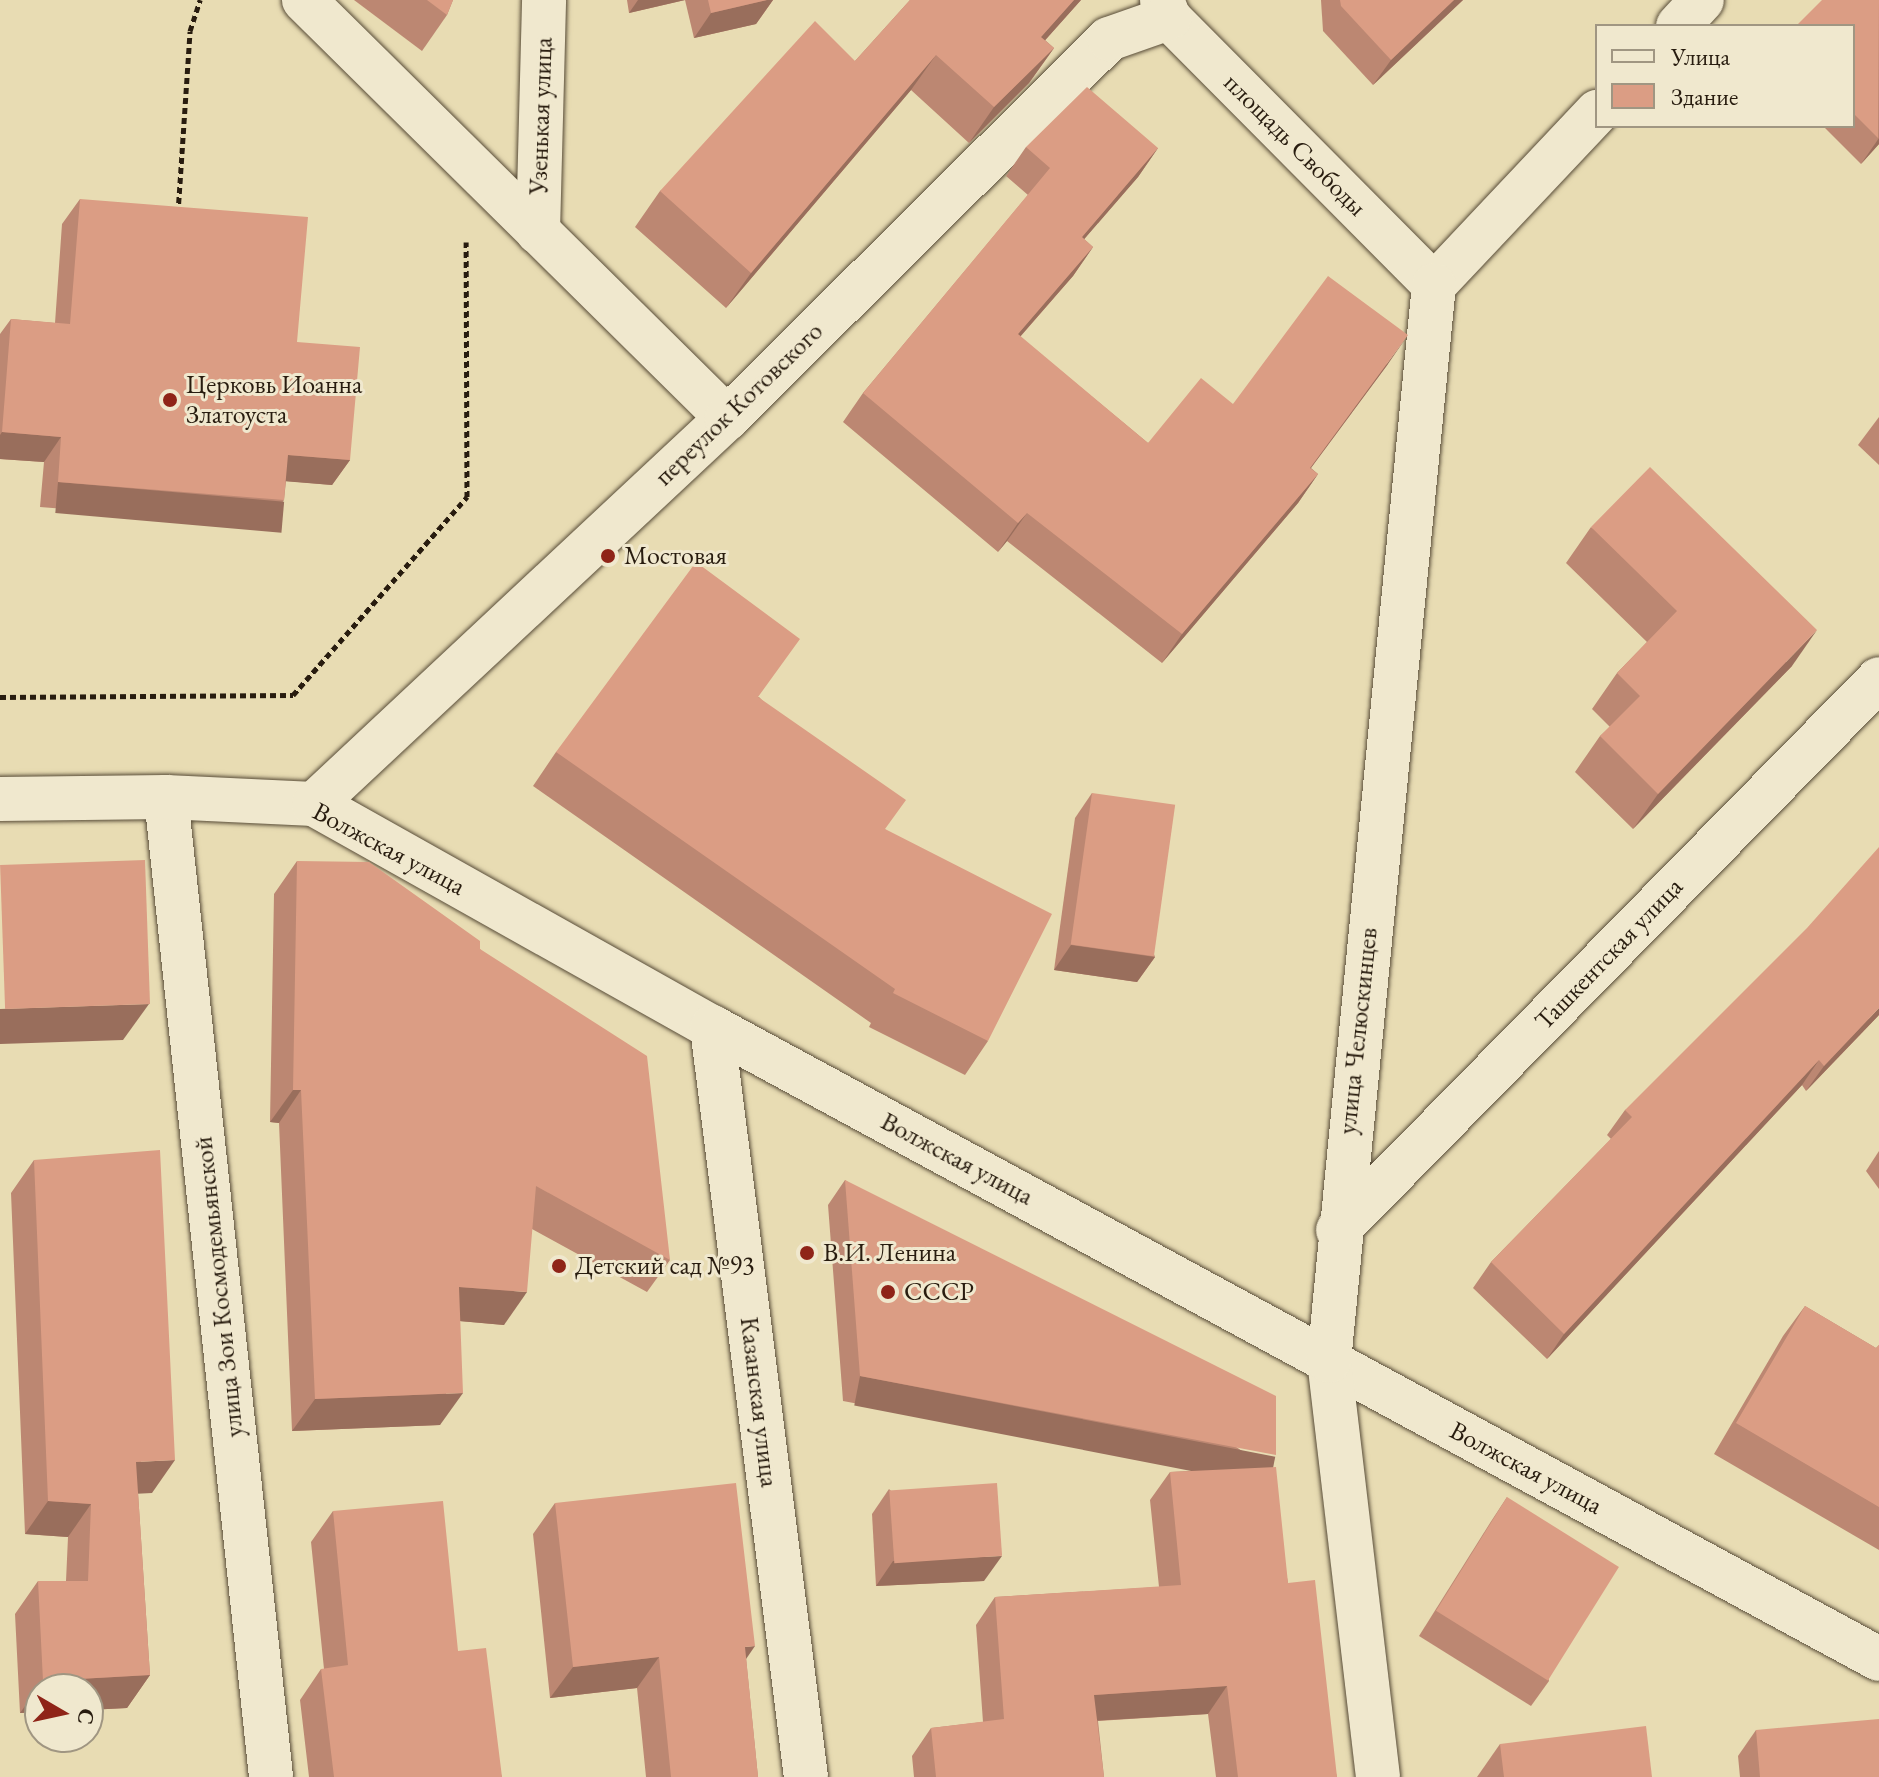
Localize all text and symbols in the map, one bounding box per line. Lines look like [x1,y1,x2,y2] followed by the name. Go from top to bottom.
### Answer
[1595,24,1855,128] legend
[523,37,559,195] street label: Узенькая улица
[1671,41,1730,72] text: Улица
[1217,67,1373,223] street label: площадь Свободы
[1671,81,1738,112] text: Здание
[648,316,830,492] street label: переулок Котовского
[186,369,362,430] place label: Церковь Иоанна Златоуста
[161,391,179,409] marker: Церковь Иоанна Златоуста
[624,540,727,572] place label: Мостовая
[599,547,617,565] marker: Мостовая
[308,796,470,902] street label: Волжская улица
[1529,871,1689,1037] street label: Ташкентская улица
[1332,926,1384,1136] street label: улица Челюскинцев
[876,1106,1038,1212] street label: Волжская улица
[188,1135,250,1439] street label: улица Зои Космодемьянской
[823,1237,956,1269] place label: В.И. Ленина
[798,1244,816,1262] marker: В.И. Ленина
[575,1250,755,1282] place label: Детский сад №93
[550,1257,568,1275] marker: Детский сад №93
[904,1276,974,1308] place label: СССР
[879,1283,897,1301] marker: СССР
[733,1315,785,1489] street label: Казанская улица
[1445,1415,1607,1521] street label: Волжская улица
[24,1673,104,1753] north arrow
[71,1707,102,1726] text: С

